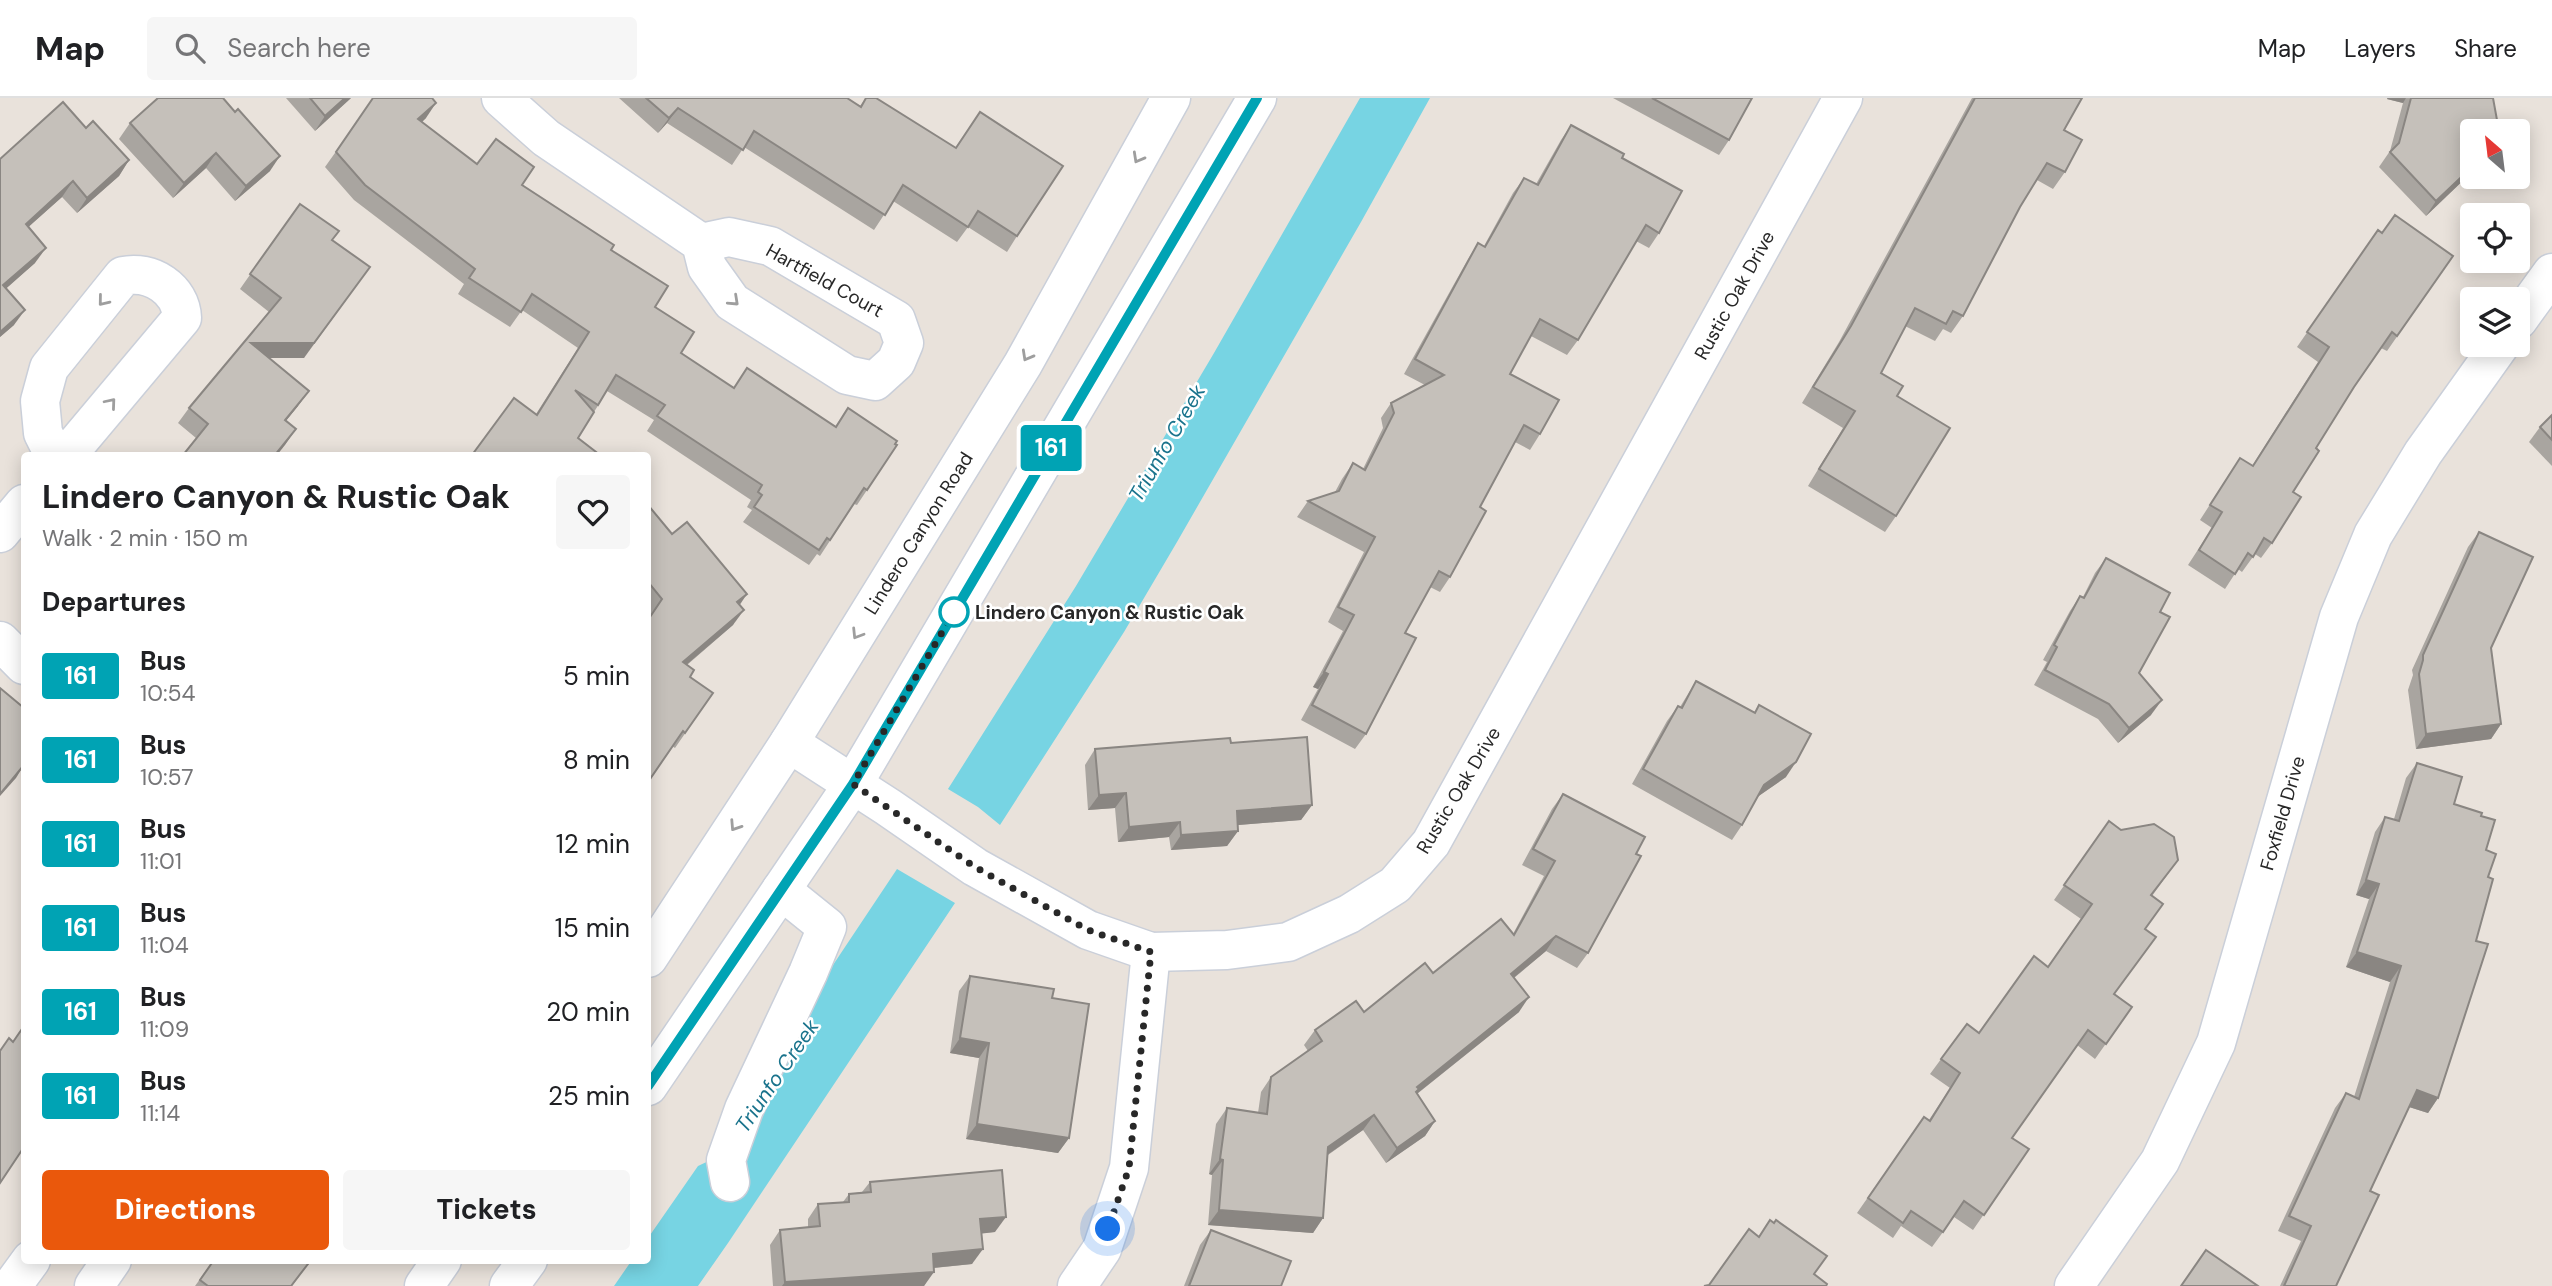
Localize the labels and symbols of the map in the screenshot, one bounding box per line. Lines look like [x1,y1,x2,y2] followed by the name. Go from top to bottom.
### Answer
[2460,119,2530,189] north arrow
[1133,150,1146,163] one-way arrow
[1689,226,1780,364] street label: Rustic Oak Drive
[762,238,888,323] street label: Hartfield Court
[726,293,739,305] one-way arrow
[98,294,111,306] one-way arrow
[1022,349,1035,362] one-way arrow
[1122,379,1212,507] water label: Triunfo Creek
[103,398,115,411] one-way arrow
[1011,425,1091,471] line badge: 161
[858,447,979,619] street label: Lindero Canyon Road
[939,597,969,627] marker: Lindero Canyon & Rustic Oak
[975,600,1244,625] place label: Lindero Canyon & Rustic Oak
[852,626,865,639] one-way arrow
[1411,722,1506,858] street label: Rustic Oak Drive
[2254,753,2311,873] street label: Foxfield Drive
[730,818,743,831] one-way arrow
[729,1014,825,1138] water label: Triunfo Creek
[1090,1211,1125,1246] your location

